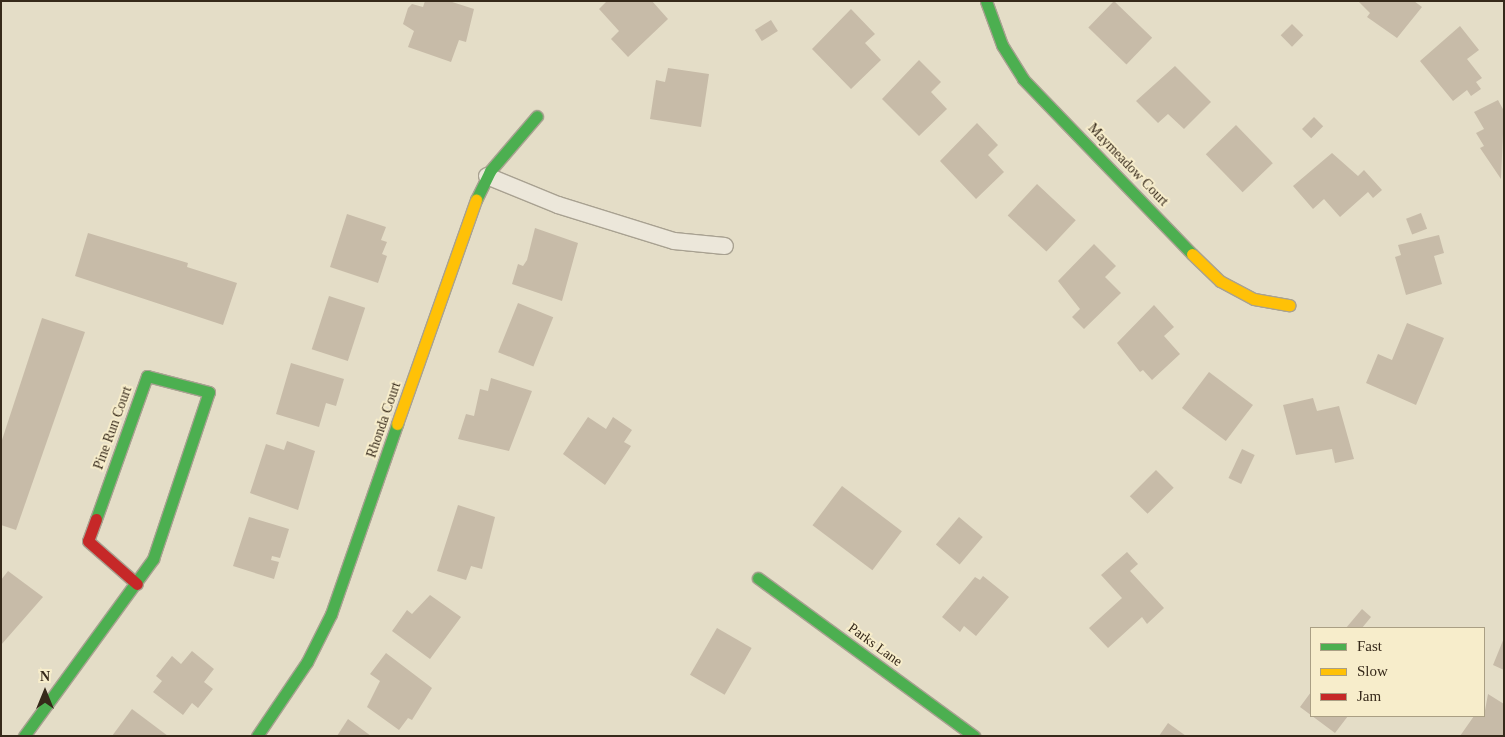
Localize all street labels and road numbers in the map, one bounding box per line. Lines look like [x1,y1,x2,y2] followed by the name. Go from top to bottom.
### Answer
[1084,120,1172,210] street label: Maymeadow Court
[363,380,405,460] street label: Rhonda Court
[90,384,136,472] street label: Pine Run Court
[845,620,905,670] street label: Parks Lane

